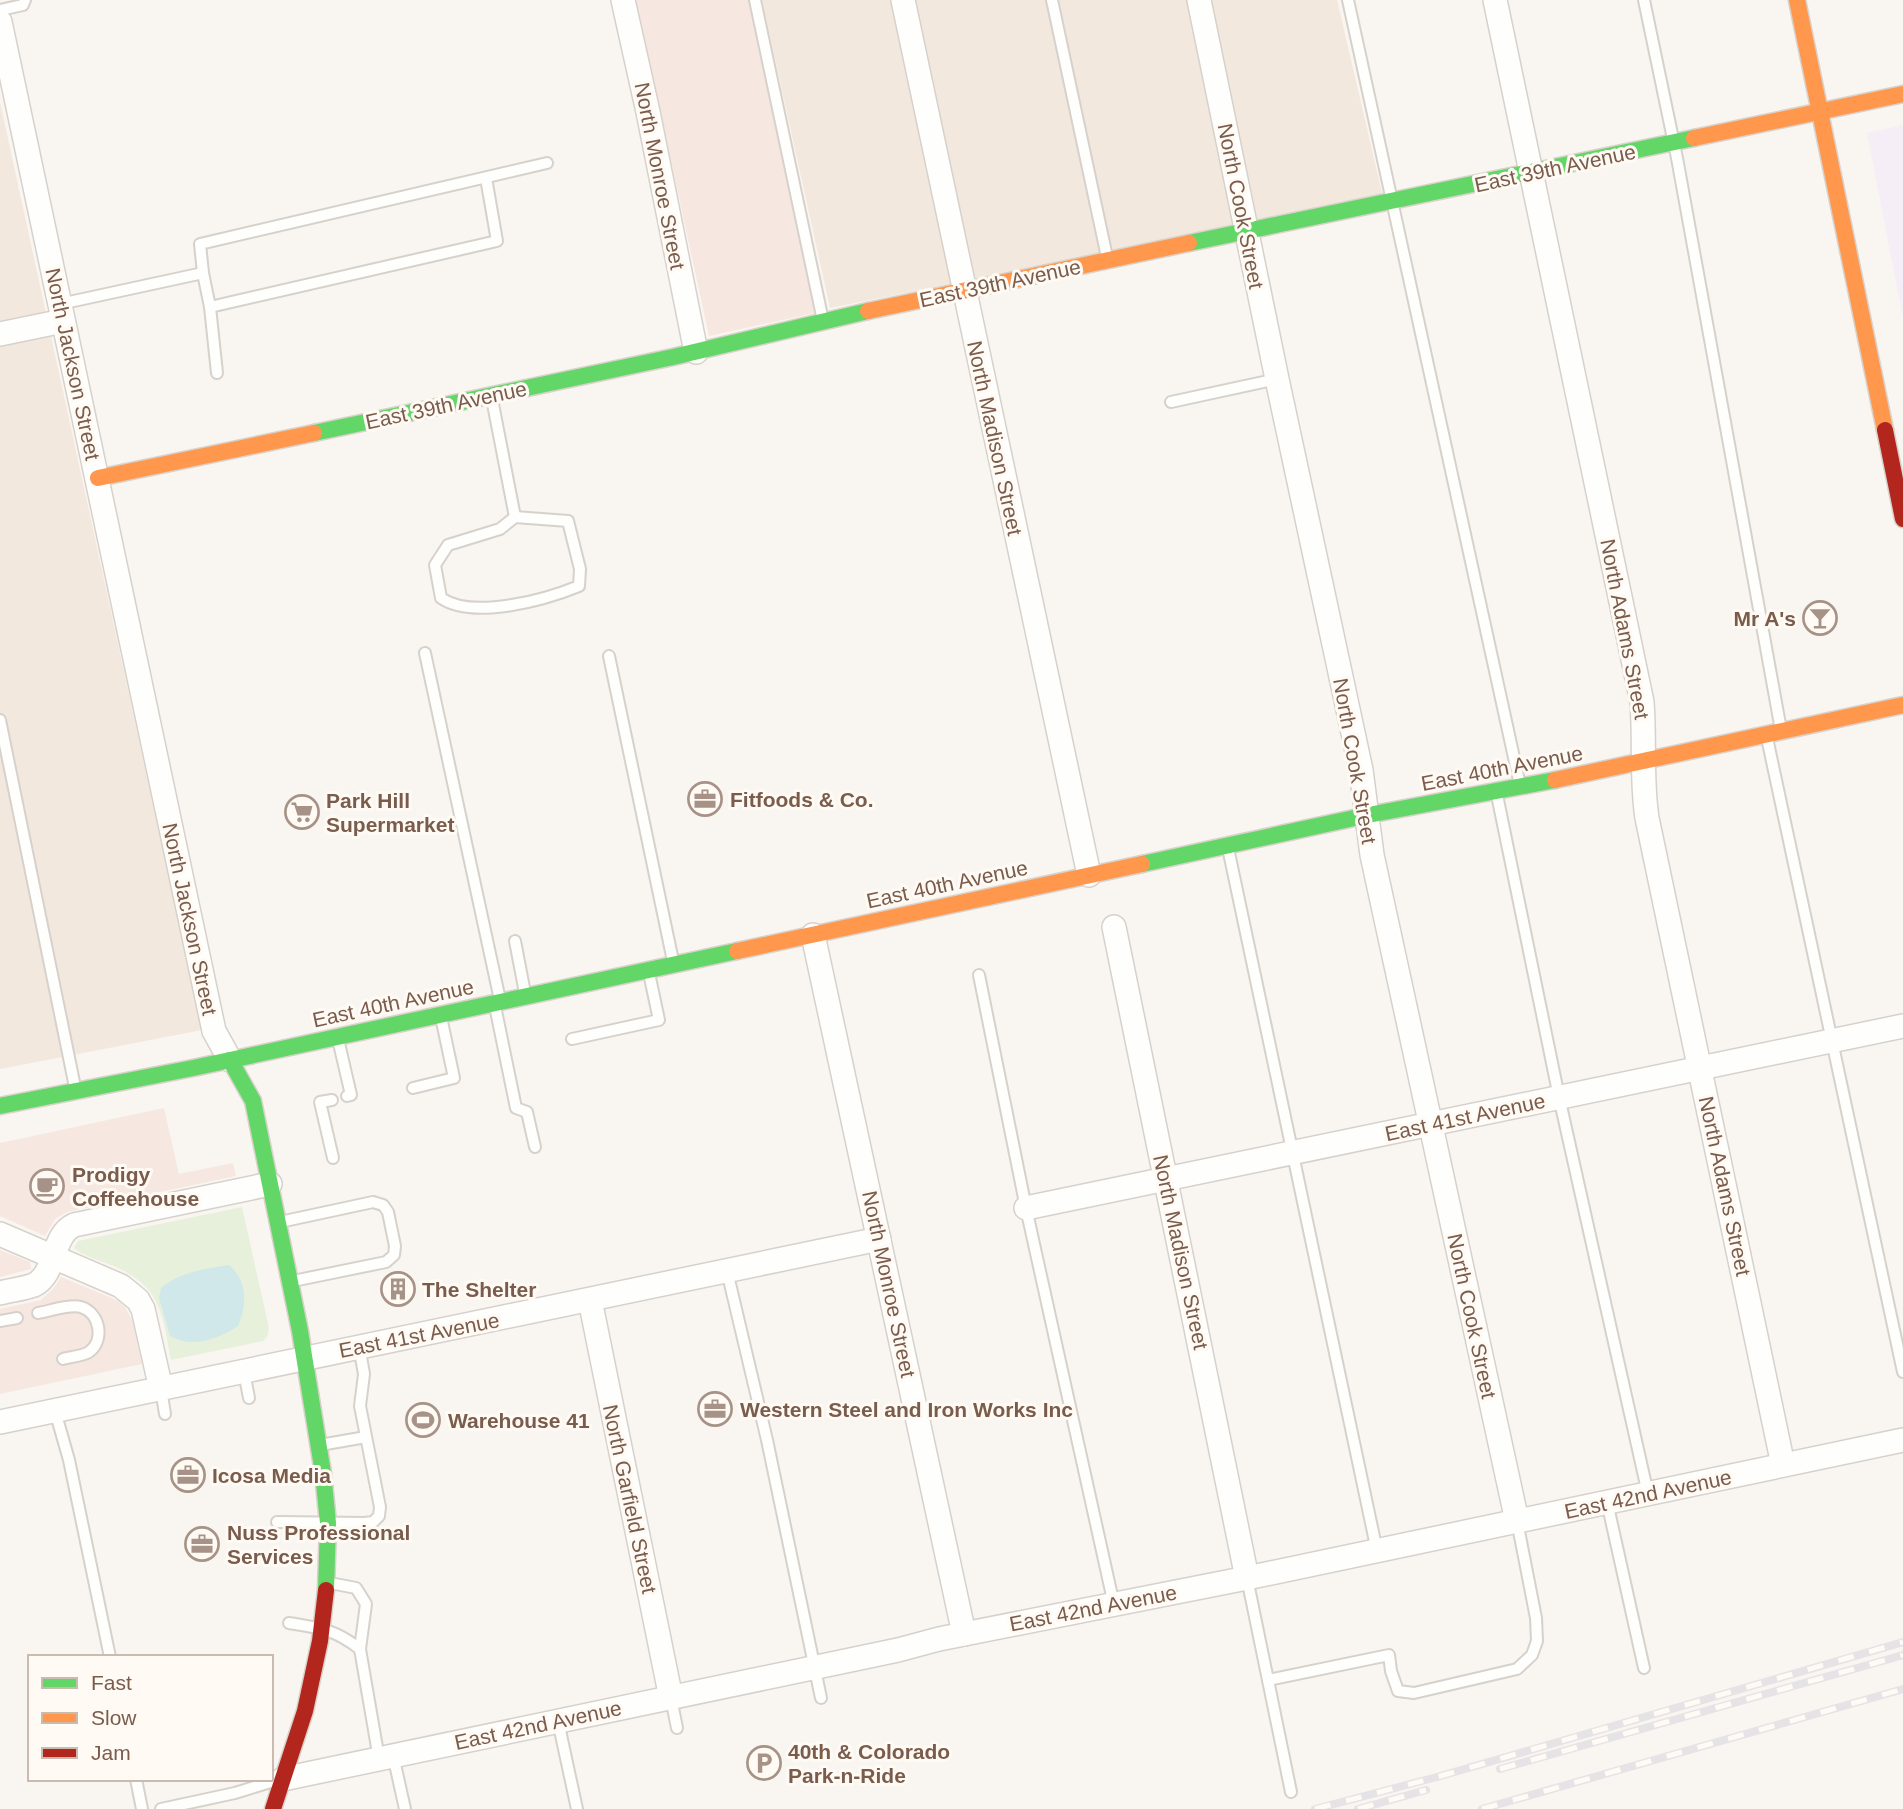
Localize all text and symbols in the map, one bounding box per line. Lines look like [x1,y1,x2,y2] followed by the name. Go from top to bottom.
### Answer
[631,80,689,272] street label: North Monroe Street
[1214,121,1268,291] street label: North Cook Street
[1472,140,1638,196] street label: East 39th Avenue
[917,255,1083,311] street label: East 39th Avenue
[41,266,105,462] street label: North Jackson Street
[963,339,1027,538] street label: North Madison Street
[363,377,529,433] street label: East 39th Avenue
[1596,537,1654,721] street label: North Adams Street
[1801,599,1839,637] bar icon: Mr A's
[1733,607,1796,630] place label: Mr A's
[1329,676,1381,846] street label: North Cook Street
[1419,741,1585,795] street label: East 40th Avenue
[686,780,724,818] office icon: Fitfoods & Co.
[730,788,873,811] place label: Fitfoods & Co.
[326,789,454,836] place label: Park Hill Supermarket
[283,793,321,831] supermarket icon: Park Hill Supermarket
[158,821,222,1017] street label: North Jackson Street
[864,856,1030,912] street label: East 40th Avenue
[310,975,476,1031] street label: East 40th Avenue
[1383,1089,1547,1145] street label: East 41st Avenue
[1695,1094,1755,1278] street label: North Adams Street
[1149,1153,1213,1352] street label: North Madison Street
[72,1163,199,1210] place label: Prodigy Coffeehouse
[28,1167,66,1205] cafe icon: Prodigy Coffeehouse
[858,1189,920,1380] street label: North Monroe Street
[1443,1231,1501,1401] street label: North Cook Street
[379,1270,417,1308] building icon: The Shelter
[422,1278,536,1301] place label: The Shelter
[337,1308,501,1362] street label: East 41st Avenue
[696,1390,734,1428] office icon: Western Steel and Iron Works Inc
[740,1398,1073,1421] place label: Western Steel and Iron Works Inc
[404,1401,442,1439] sports icon: Warehouse 41
[599,1402,661,1596] street label: North Garfield Street
[448,1409,590,1432] place label: Warehouse 41
[169,1456,207,1494] office icon: Icosa Media
[212,1464,331,1487] place label: Icosa Media
[1562,1465,1734,1523] street label: East 42nd Avenue
[227,1521,410,1568] place label: Nuss Professional Services
[183,1525,221,1563] office icon: Nuss Professional Services
[1007,1580,1179,1636] street label: East 42nd Avenue
[28,1655,273,1781] legend
[91,1671,132,1694] text: Fast
[452,1696,624,1754] street label: East 42nd Avenue
[91,1706,137,1729] text: Slow
[788,1740,950,1787] place label: 40th & Colorado Park-n-Ride
[91,1741,131,1764] text: Jam
[745,1744,783,1782] parking icon: 40th & Colorado Park-n-Ride

